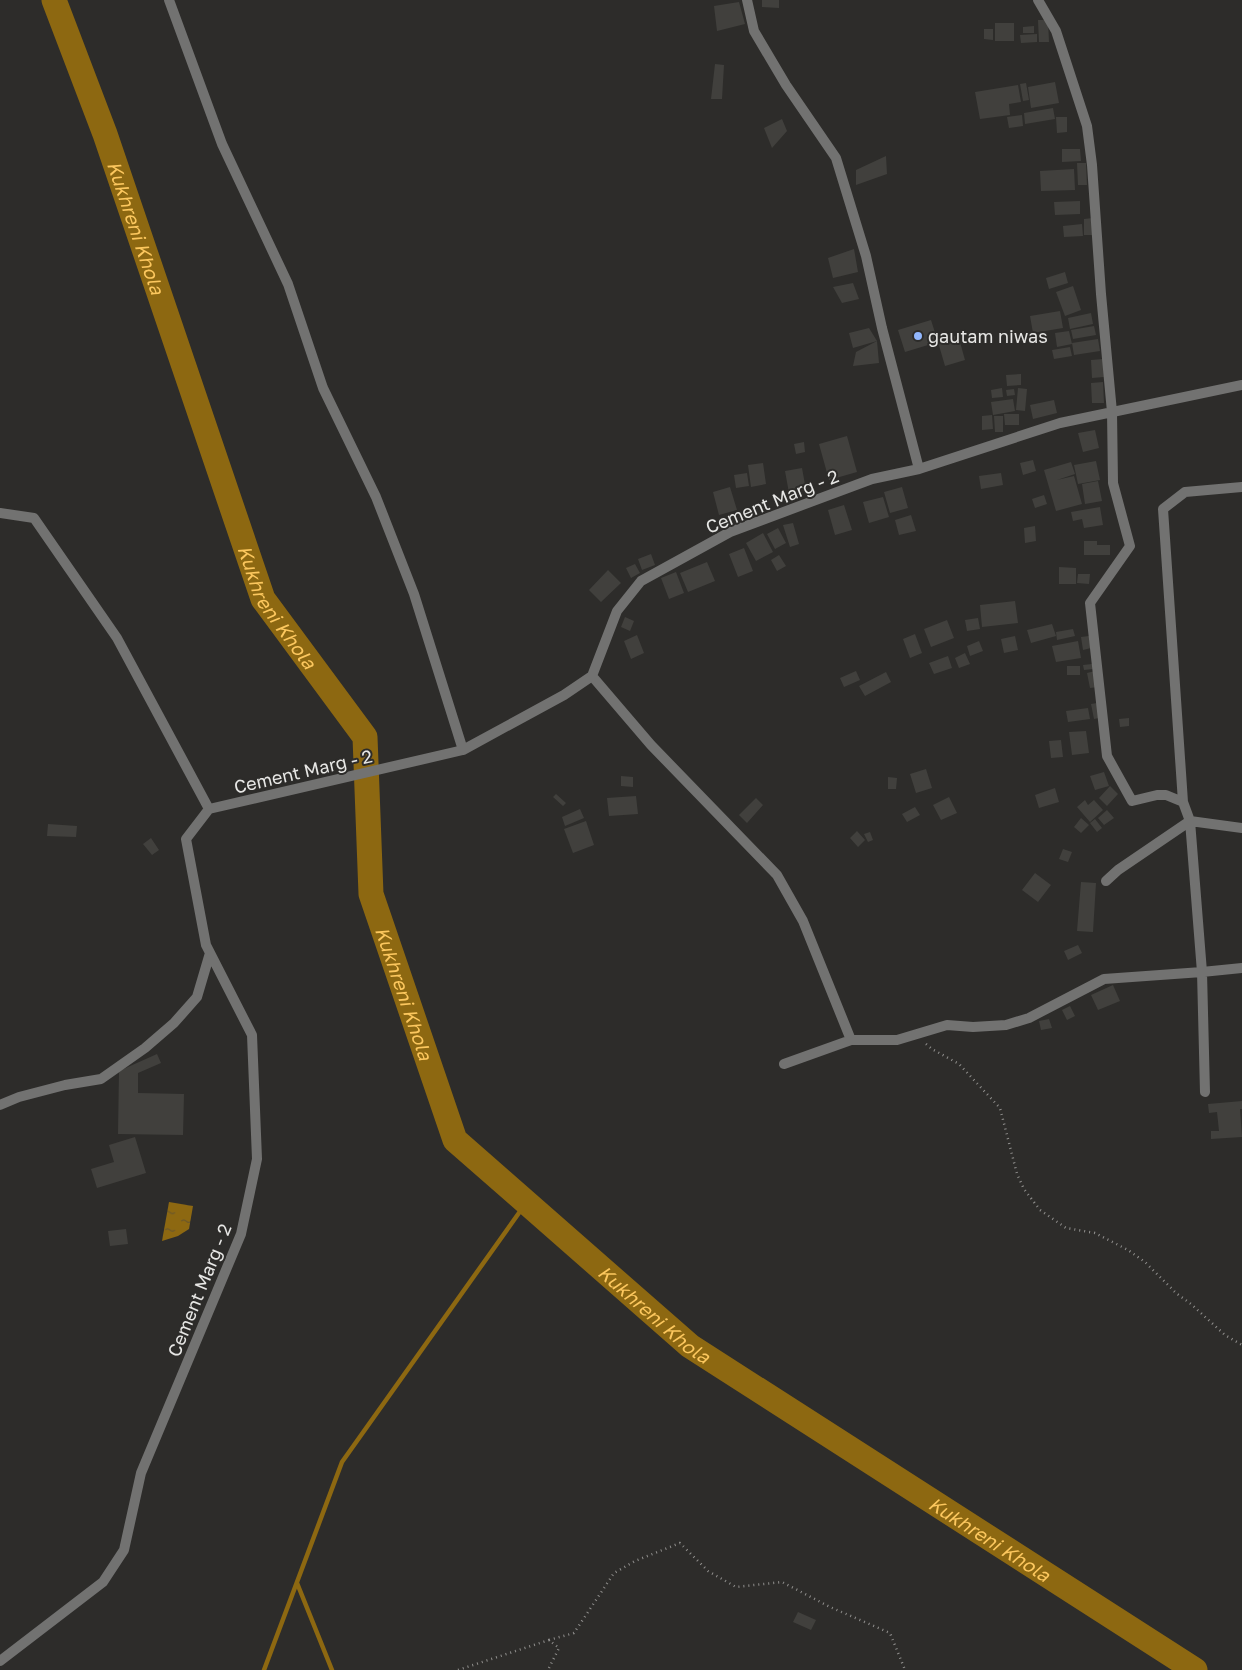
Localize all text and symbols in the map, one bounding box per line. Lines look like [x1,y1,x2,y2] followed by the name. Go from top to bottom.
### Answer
[103,158,170,298] water label: Kukhreni Khola
[928,325,1048,347] place label: gautam niwas
[912,330,924,342] marker: gautam niwas
[702,464,842,538] street label: Cement Marg - 2
[234,542,322,674] water label: Kukhreni Khola
[232,744,374,798] street label: Cement Marg - 2
[371,923,439,1064] water label: Kukhreni Khola
[162,1220,236,1360] street label: Cement Marg - 2
[594,1260,716,1368] water label: Kukhreni Khola
[925,1491,1056,1586] water label: Kukhreni Khola

